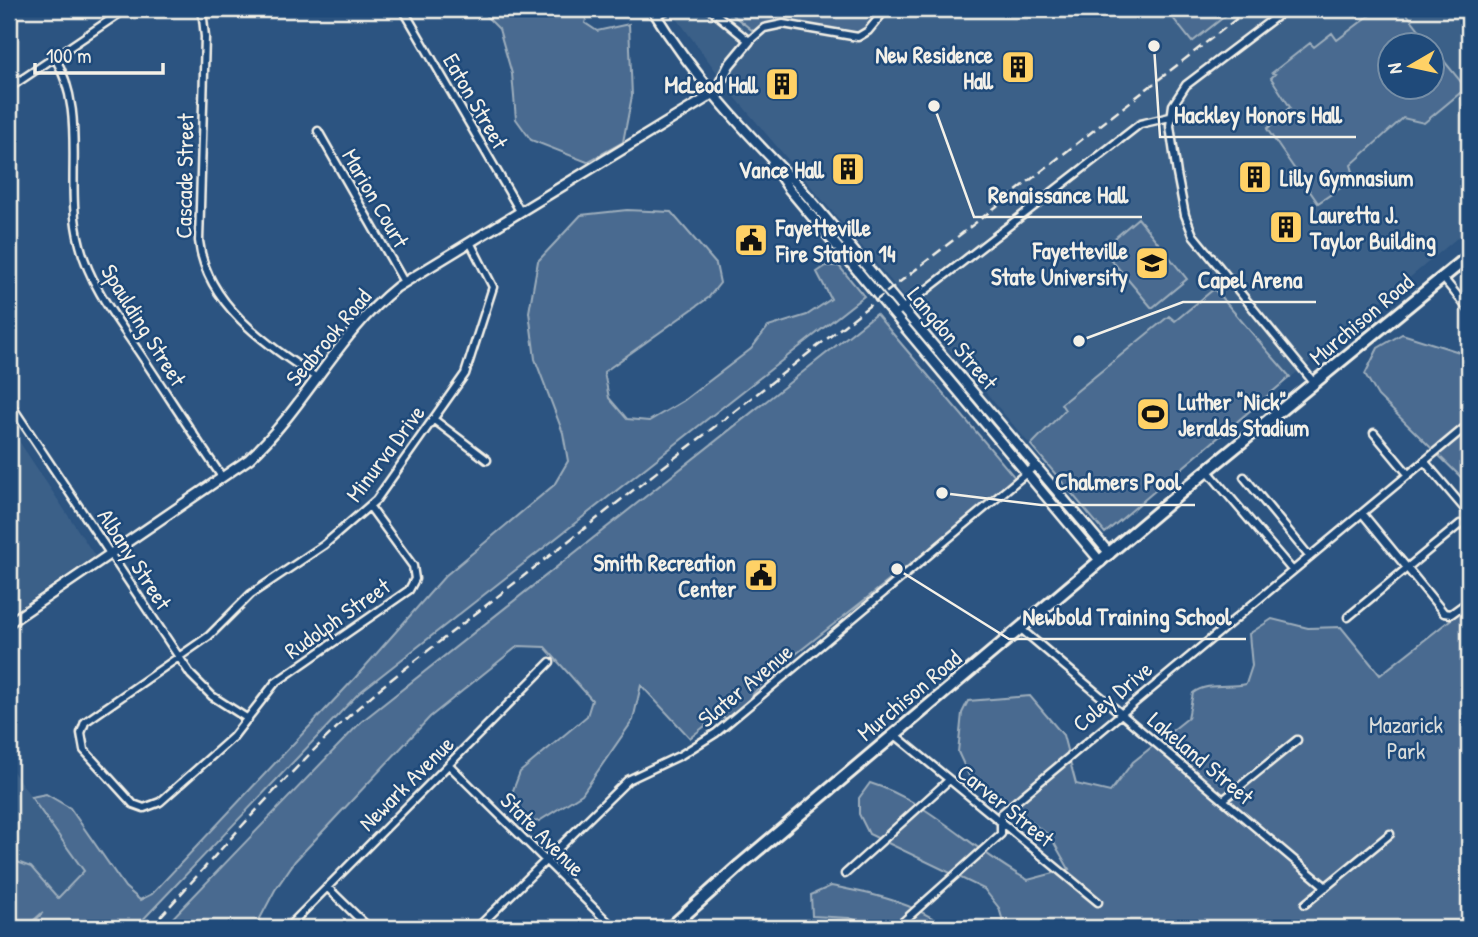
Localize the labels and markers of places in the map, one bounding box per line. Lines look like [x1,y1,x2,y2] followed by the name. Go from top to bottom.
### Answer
[875,39,994,96] place label: New Residence Hall
[999,48,1037,86] building icon: New Residence Hall
[763,65,801,103] building icon: McLeod Hall
[664,69,759,100] place label: McLeod Hall
[1160,92,1356,137] callout: Hackley Honors Hall
[829,150,867,188] building icon: Vance Hall
[739,154,825,185] place label: Vance Hall
[1236,158,1274,196] building icon: Lilly Gymnasium
[1280,162,1414,194] place label: Lilly Gymnasium
[974,172,1142,217] callout: Renaissance Hall
[1309,199,1436,257] place label: Lauretta J. Taylor Building
[1267,208,1305,246] building icon: Lauretta J. Taylor Building
[775,212,896,269] place label: Fayetteville Fire Station 14
[732,221,770,259] public building icon: Fayetteville Fire Station 14
[991,235,1129,293] place label: Fayetteville State University
[1133,244,1171,282] school or university icon: Fayetteville State University
[1183,257,1316,302] callout: Capel Arena
[1178,386,1310,443] place label: Luther "Nick" Jeralds Stadium
[1134,395,1172,433] sports icon: Luther "Nick" Jeralds Stadium
[1041,460,1195,505] callout: Chalmers Pool
[594,547,736,604] place label: Smith Recreation Center
[742,556,780,594] public building icon: Smith Recreation Center
[1009,594,1246,639] callout: Newbold Training School

